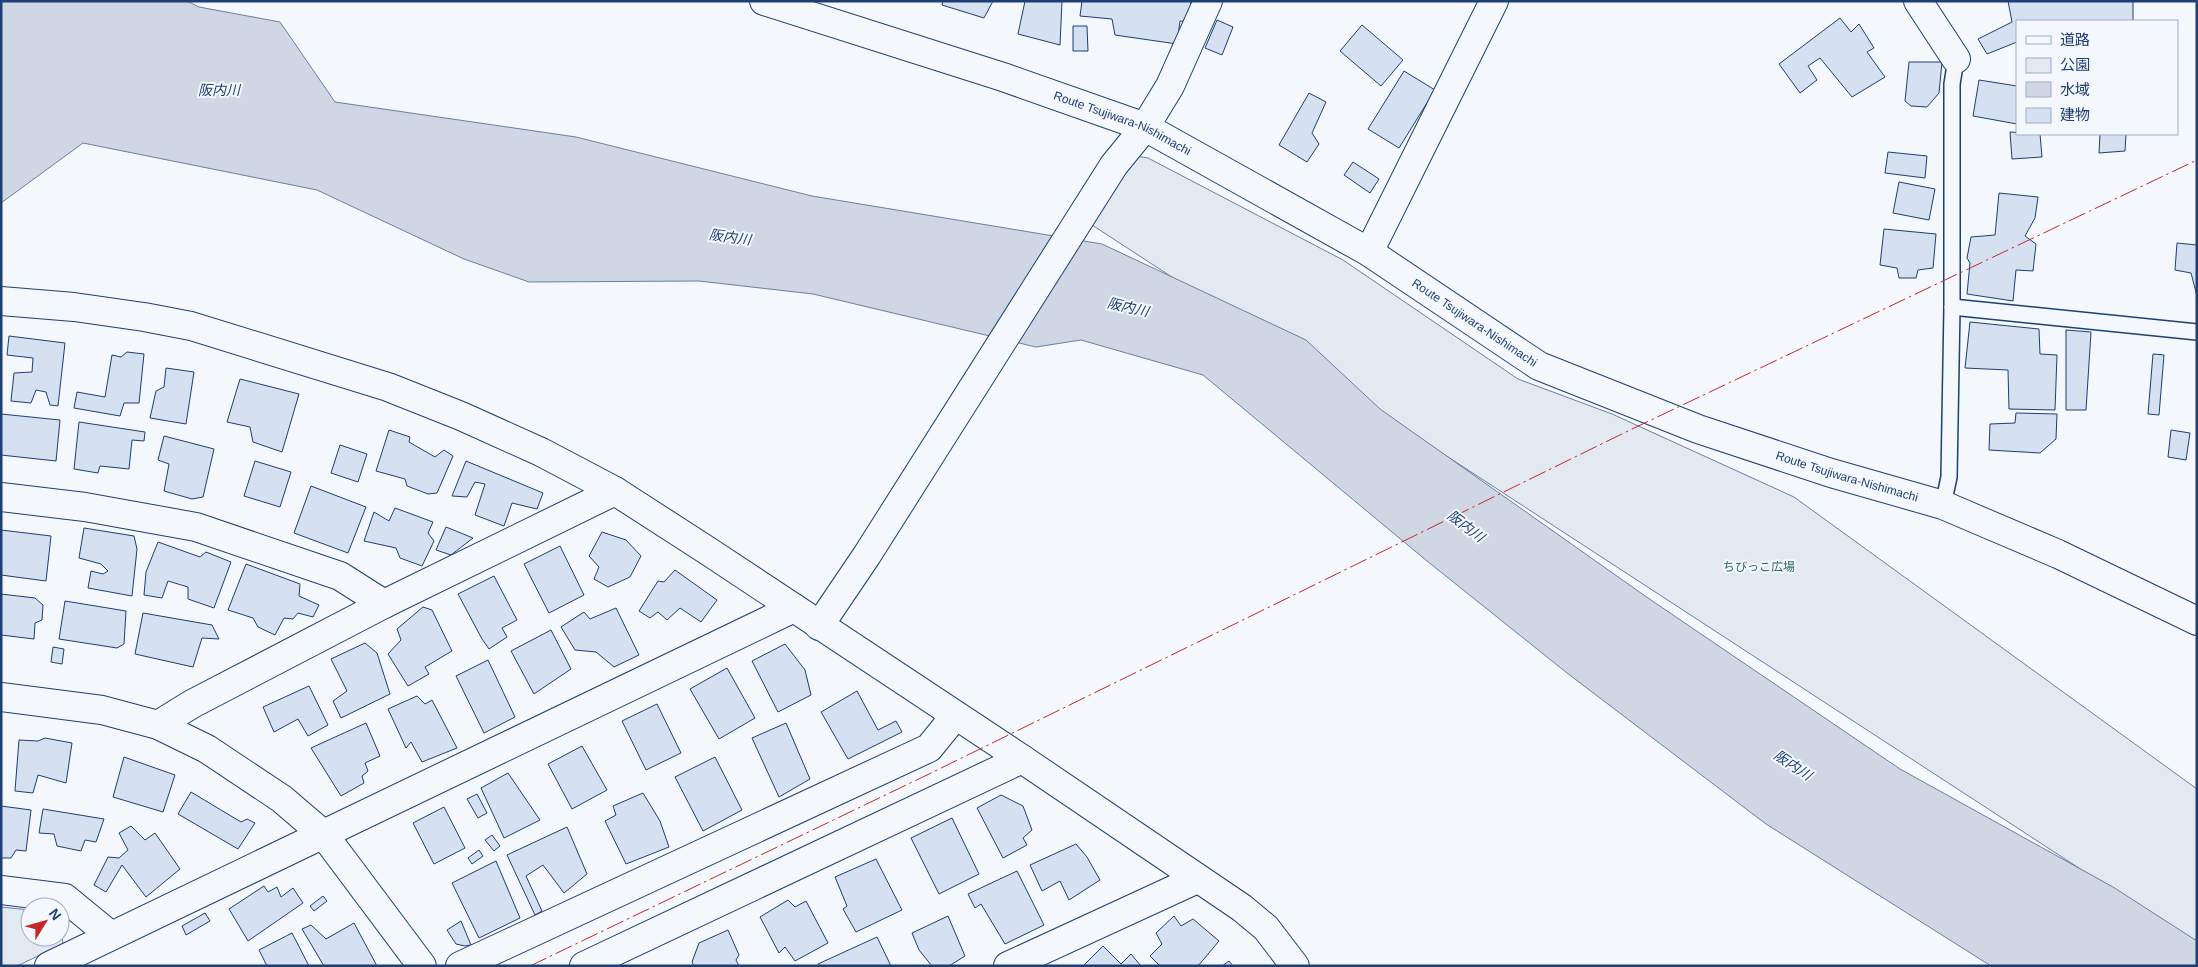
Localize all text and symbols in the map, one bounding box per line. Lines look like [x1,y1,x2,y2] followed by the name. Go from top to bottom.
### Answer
[2016,20,2178,135] legend
[2060,31,2090,48] text: 道路
[2060,56,2090,73] text: 公園
[2060,81,2090,98] text: 水域
[198,82,242,98] water label: 阪内川
[1052,88,1194,158] street label: Route Tsujiwara-Nishimachi
[2060,106,2090,123] text: 建物
[708,226,754,248] water label: 阪内川
[1409,276,1540,370] street label: Route Tsujiwara-Nishimachi
[1106,294,1152,320] water label: 阪内川
[1774,448,1920,505] street label: Route Tsujiwara-Nishimachi
[1444,507,1489,546] water label: 阪内川
[1723,560,1795,574] park label: ちびっこ広場
[1771,747,1817,784] water label: 阪内川
[20,897,70,947] north arrow
[46,905,65,923] text: N

